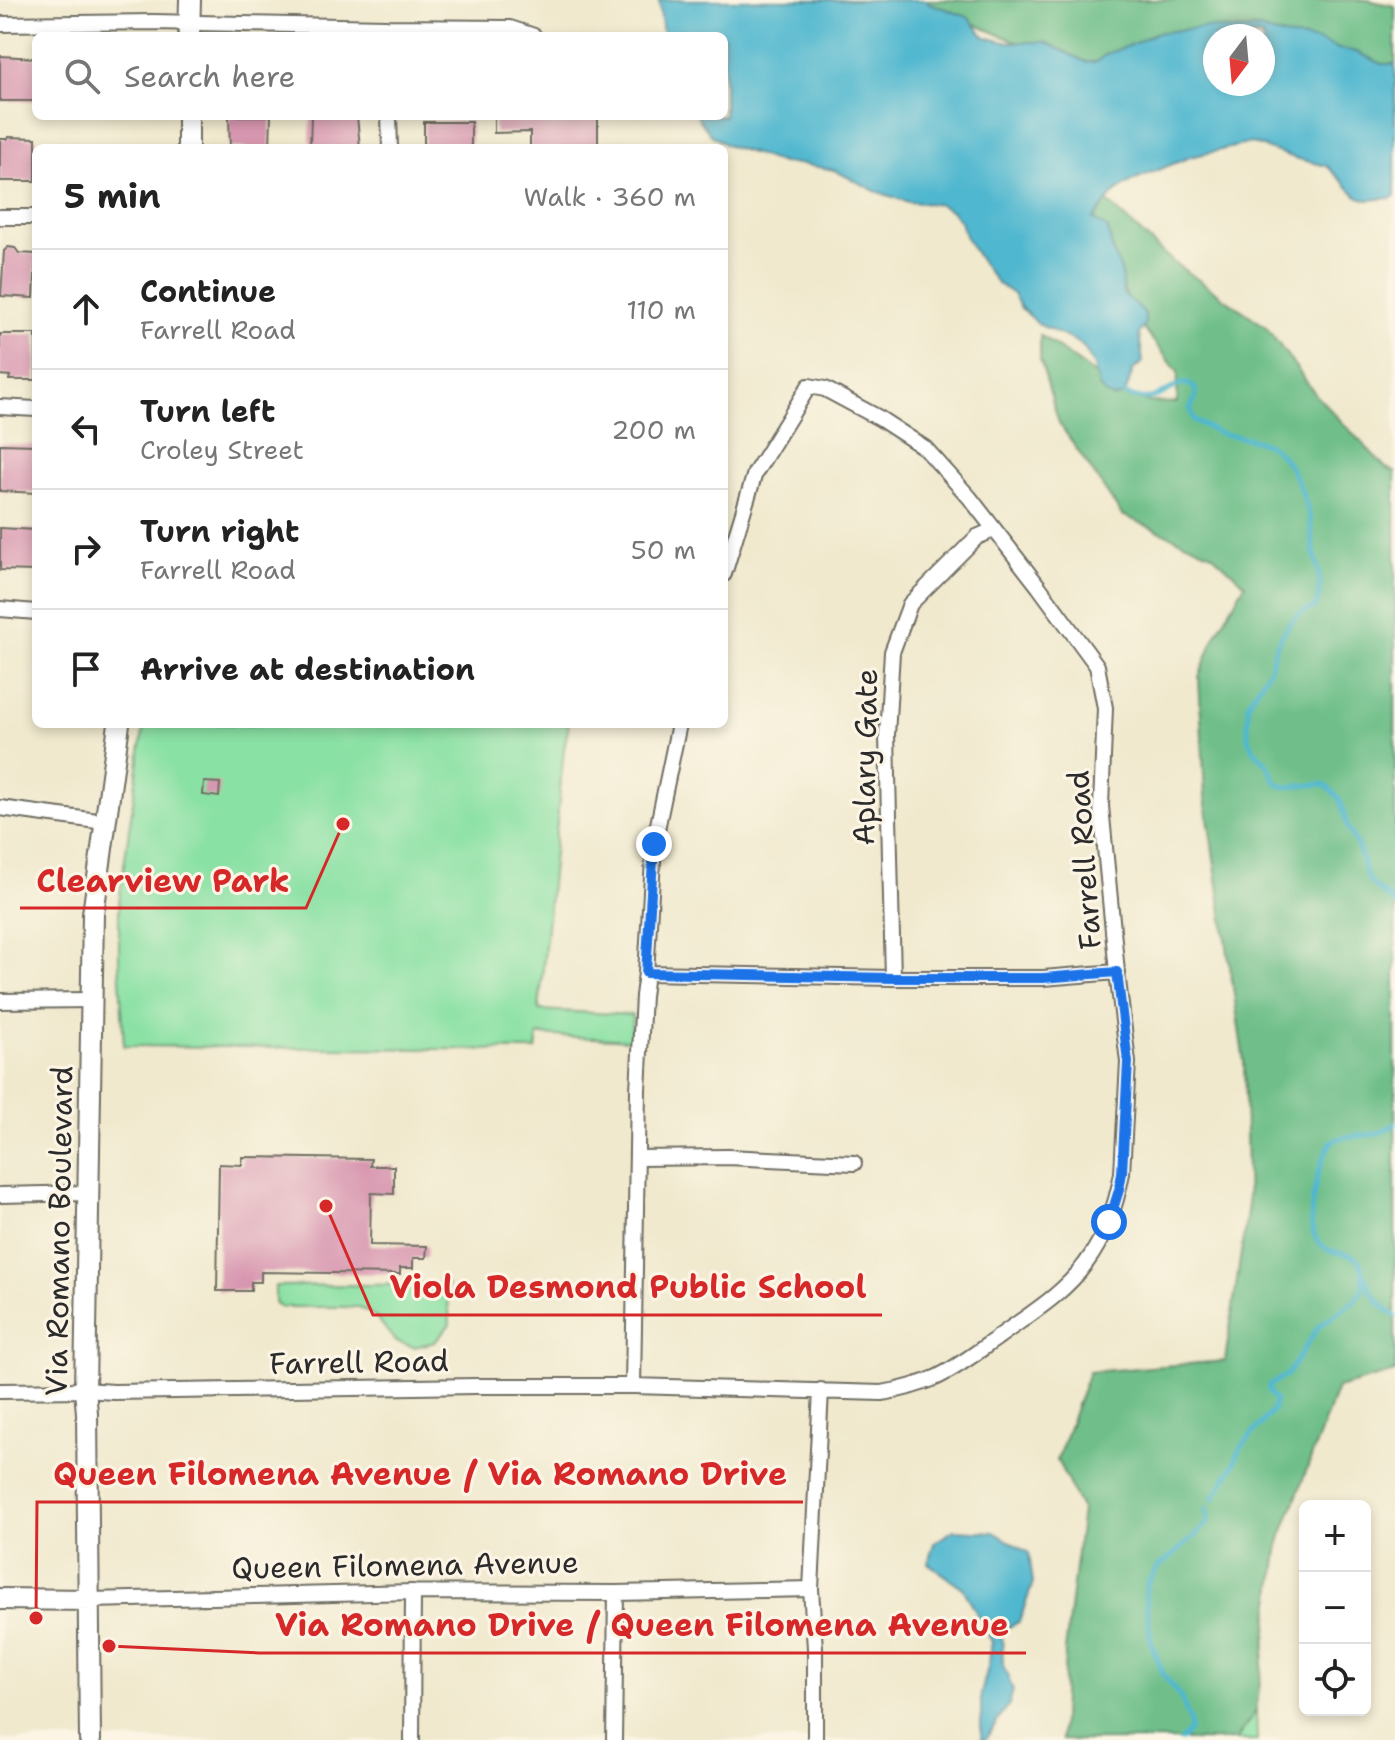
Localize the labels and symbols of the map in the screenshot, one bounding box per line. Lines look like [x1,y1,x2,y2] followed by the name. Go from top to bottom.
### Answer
[1203,24,1275,96] north arrow
[843,668,887,846] street label: Aplary Gate
[1057,769,1111,951] street label: Farrell Road
[636,826,672,862] route end
[20,852,306,908] callout: Clearview Park
[36,859,290,902] text: Clearview Park
[36,1065,82,1397] street label: Via Romano Boulevard
[1091,1204,1127,1240] route start
[373,1259,882,1315] callout: Viola Desmond Public School
[389,1265,867,1308] text: Viola Desmond Public School
[269,1340,449,1384] street label: Farrell Road
[37,1446,803,1502] callout: Queen Filomena Avenue / Via Romano Drive
[53,1452,787,1495] text: Queen Filomena Avenue / Via Romano Drive
[231,1541,579,1589] street label: Queen Filomena Avenue
[259,1597,1026,1653] callout: Via Romano Drive / Queen Filomena Avenue
[275,1603,1009,1646] text: Via Romano Drive / Queen Filomena Avenue

